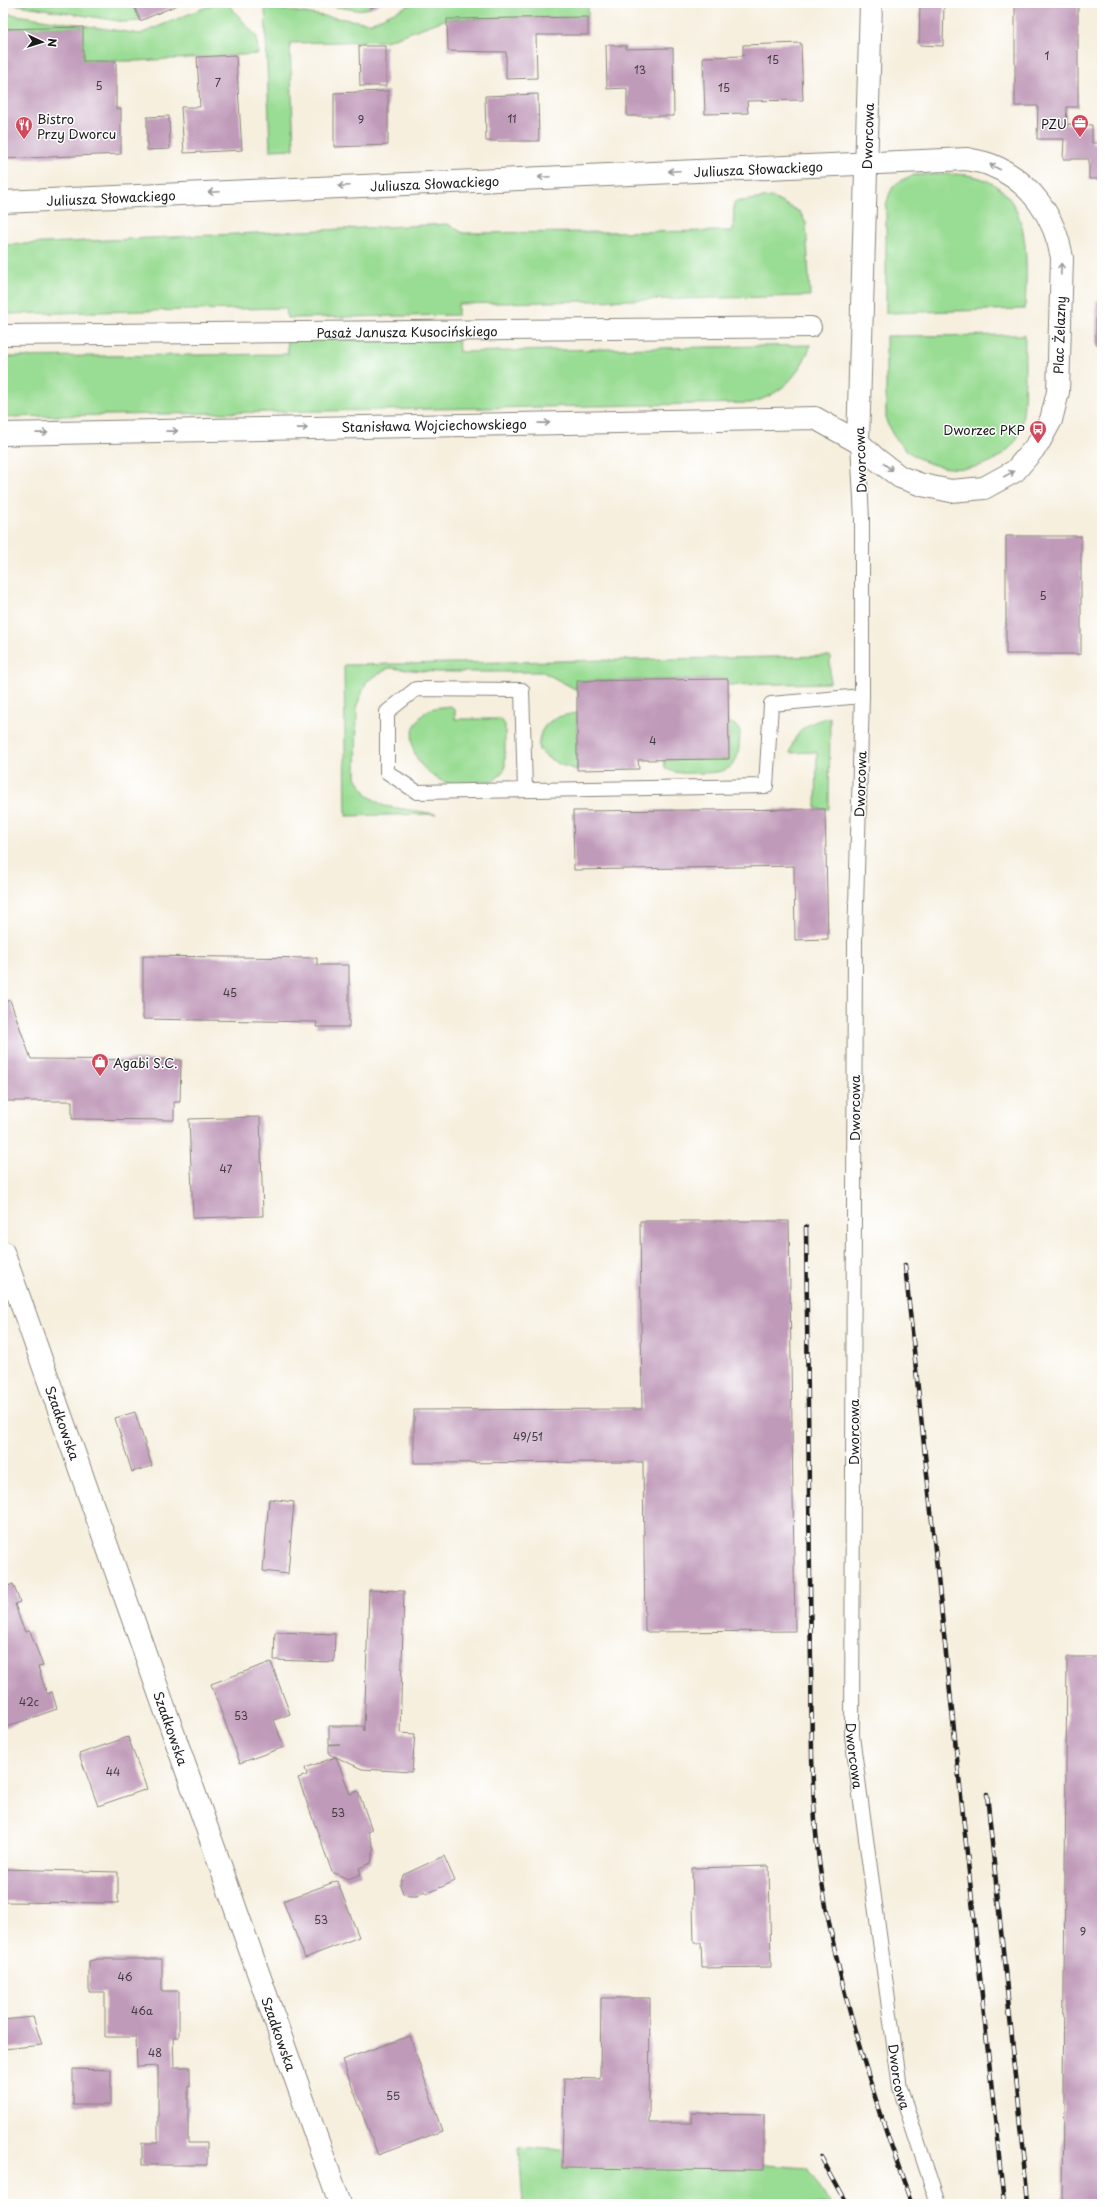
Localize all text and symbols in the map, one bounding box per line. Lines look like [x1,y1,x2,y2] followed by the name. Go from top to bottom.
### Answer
[22,22,62,62] north arrow
[44,38,61,48] text: N
[1045,47,1050,64] house number: 1
[767,51,779,68] house number: 15
[634,61,646,78] house number: 13
[215,74,221,91] house number: 7
[95,77,103,94] house number: 5
[718,79,730,96] house number: 15
[857,102,878,170] street label: Dworcowa
[37,109,116,143] place label: Bistro Przy Dworcu
[507,110,517,127] house number: 11
[358,111,364,128] house number: 9
[1070,113,1090,138] office icon: PZU
[1041,114,1067,133] place label: PZU
[14,115,34,140] restaurant icon: Bistro Przy Dworcu
[693,156,823,181] street label: Juliusza Słowackiego
[989,163,1001,170] one-way arrow
[668,167,681,175] one-way arrow
[370,170,500,195] street label: Juliusza Słowackiego
[538,173,551,181] one-way arrow
[338,183,351,190] one-way arrow
[46,185,176,210] street label: Juliusza Słowackiego
[208,188,221,196] one-way arrow
[1058,263,1065,276] one-way arrow
[1048,296,1070,374] street label: Plac Żelazny
[316,321,498,341] street label: Pasaż Janusza Kusocińskiego
[341,414,527,436] street label: Stanisława Wojciechowskiego
[537,419,550,427] one-way arrow
[1028,419,1048,444] bus stop icon: Dworzec PKP
[943,420,1025,439] place label: Dworzec PKP
[295,424,308,432] one-way arrow
[849,426,871,493] street label: Dworcowa
[165,427,178,434] one-way arrow
[35,429,48,437] one-way arrow
[882,463,893,471] one-way arrow
[1003,470,1015,478] one-way arrow
[1039,587,1047,604] house number: 5
[649,732,657,749] house number: 4
[849,750,871,817] street label: Dworcowa
[223,984,237,1001] house number: 45
[90,1052,110,1077] shop icon: Agabi S.C.
[113,1053,178,1072] place label: Agabi S.C.
[845,1074,864,1141] street label: Dworcowa
[220,1160,233,1177] house number: 47
[42,1383,86,1463] street label: Szadkowska
[844,1398,863,1465] street label: Dworcowa
[513,1428,543,1445] house number: 49/51
[150,1688,194,1769] street label: Szadkowska
[19,1693,39,1710] house number: 42c
[234,1707,248,1724] house number: 53
[842,1723,869,1791] street label: Dworcowa
[106,1763,120,1780] house number: 44
[331,1804,345,1821] house number: 53
[314,1911,328,1928] house number: 53
[1080,1923,1086,1940] house number: 9
[118,1968,133,1985] house number: 46
[258,1994,302,2074] street label: Szadkowska
[131,2002,153,2019] house number: 46a
[885,2043,916,2112] street label: Dworcowa
[148,2044,162,2061] house number: 48
[386,2087,400,2104] house number: 55

